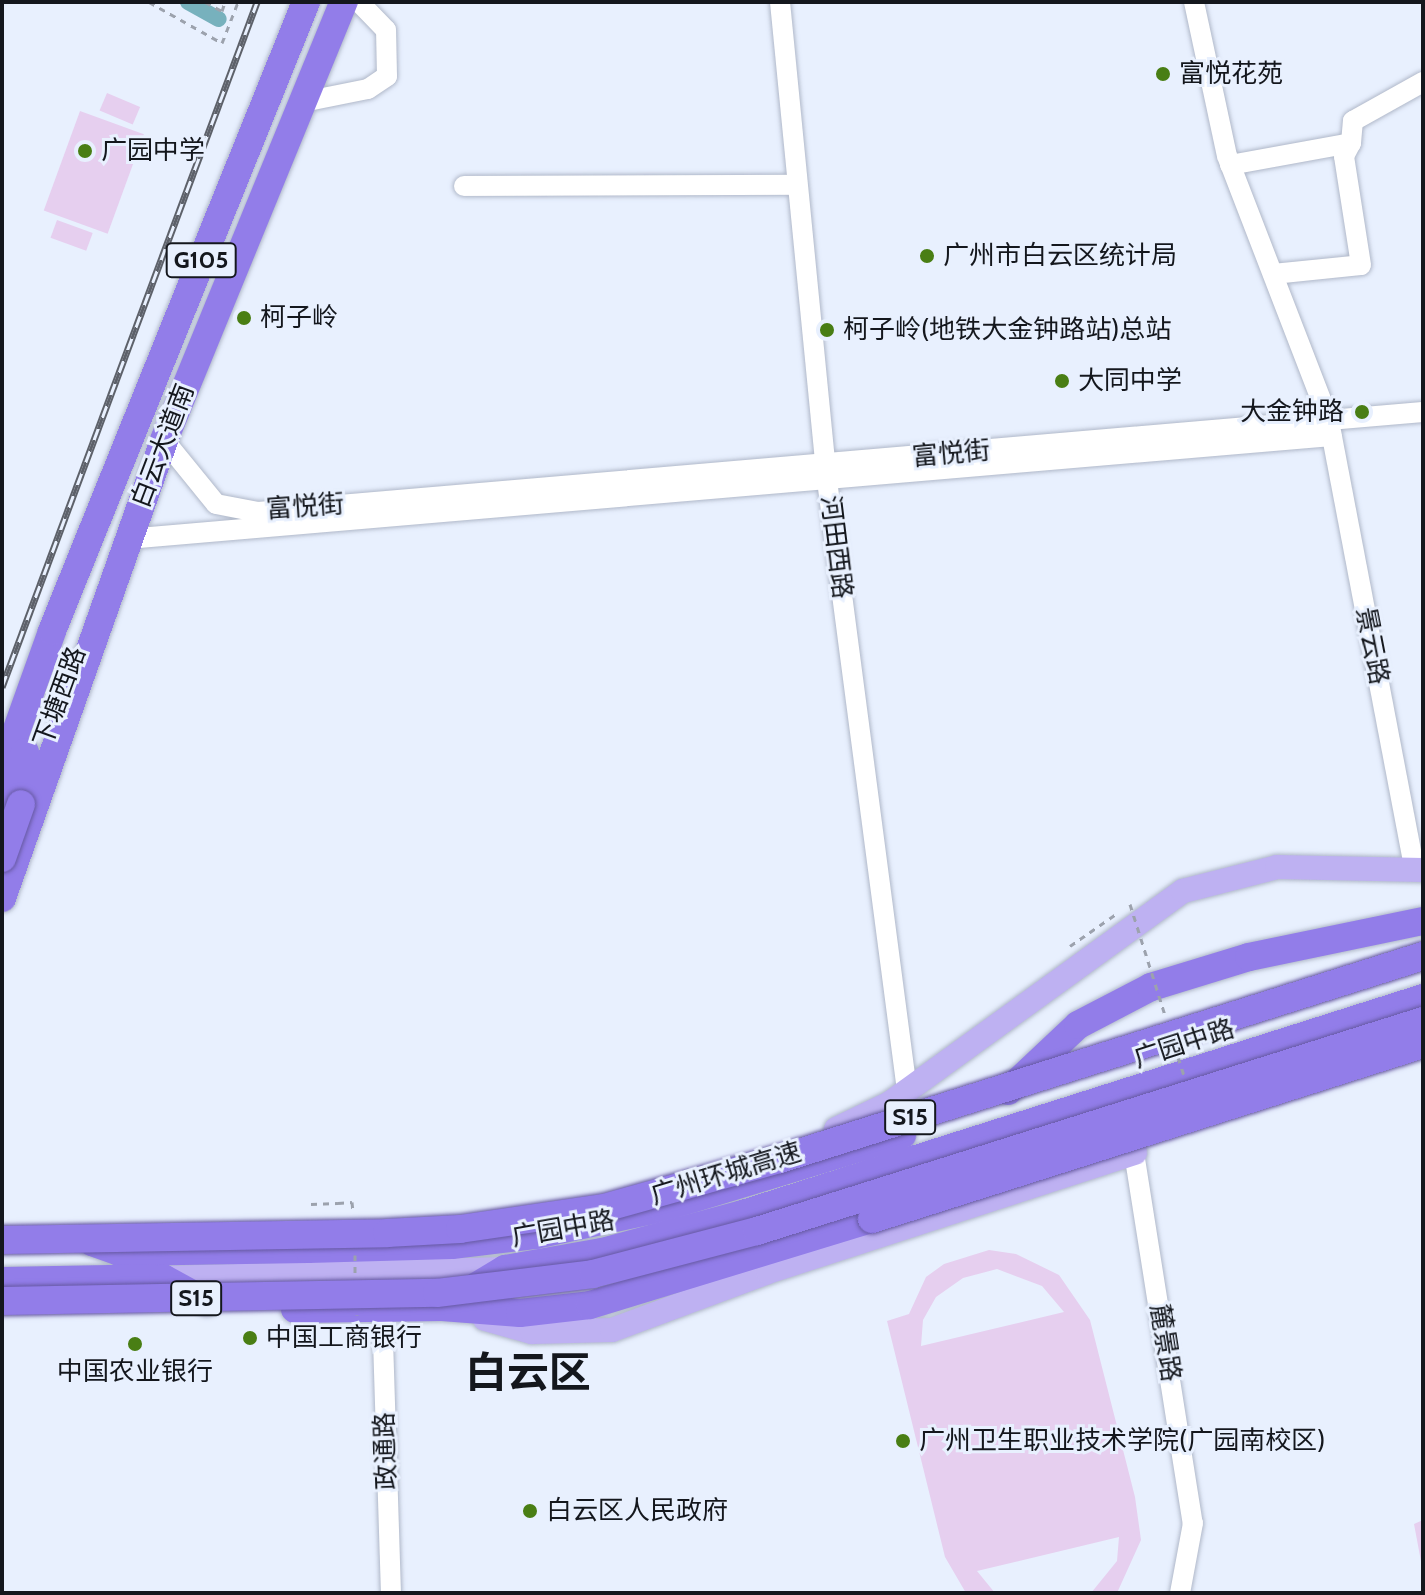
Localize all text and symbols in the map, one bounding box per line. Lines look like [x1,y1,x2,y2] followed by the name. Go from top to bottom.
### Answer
[1179,58,1283,90] place label: 富悦花苑
[1154,65,1172,83] marker: 富悦花苑
[101,135,205,167] place label: 广园中学
[76,142,94,160] marker: 广园中学
[165,240,237,280] road number: G105
[943,240,1177,272] place label: 广州市白云区统计局
[918,247,936,265] marker: 广州市白云区统计局
[260,302,338,334] place label: 柯子岭
[235,309,253,327] marker: 柯子岭
[843,314,1171,346] place label: 柯子岭(地铁大金钟路站)总站
[818,321,836,339] marker: 柯子岭(地铁大金钟路站)总站
[1078,365,1182,397] place label: 大同中学
[1053,372,1071,390] marker: 大同中学
[125,380,201,512] street label: 白云大道南
[1240,396,1344,428] place label: 大金钟路
[1351,401,1373,423] marker: 大金钟路
[911,435,991,473] street label: 富悦街
[265,489,345,525] street label: 富悦街
[814,493,858,601] street label: 河田西路
[1349,605,1395,687] street label: 景云路
[28,643,92,751] street label: 下塘西路
[1130,1013,1238,1075] street label: 广园中路
[884,1097,936,1137] road number: S15
[647,1136,805,1212] street label: 广州环城高速
[509,1205,617,1253] street label: 广园中路
[170,1278,222,1318] road number: S15
[1143,1302,1187,1384] street label: 麓景路
[266,1322,422,1354] place label: 中国工商银行
[241,1329,259,1347] marker: 中国工商银行
[126,1335,144,1353] marker: 中国农业银行
[465,1347,591,1397] district label: 白云区
[57,1356,213,1388] place label: 中国农业银行
[369,1411,403,1491] street label: 政通路
[919,1425,1325,1457] place label: 广州卫生职业技术学院(广园南校区)
[894,1432,912,1450] marker: 广州卫生职业技术学院(广园南校区)
[546,1495,728,1527] place label: 白云区人民政府
[521,1502,539,1520] marker: 白云区人民政府

